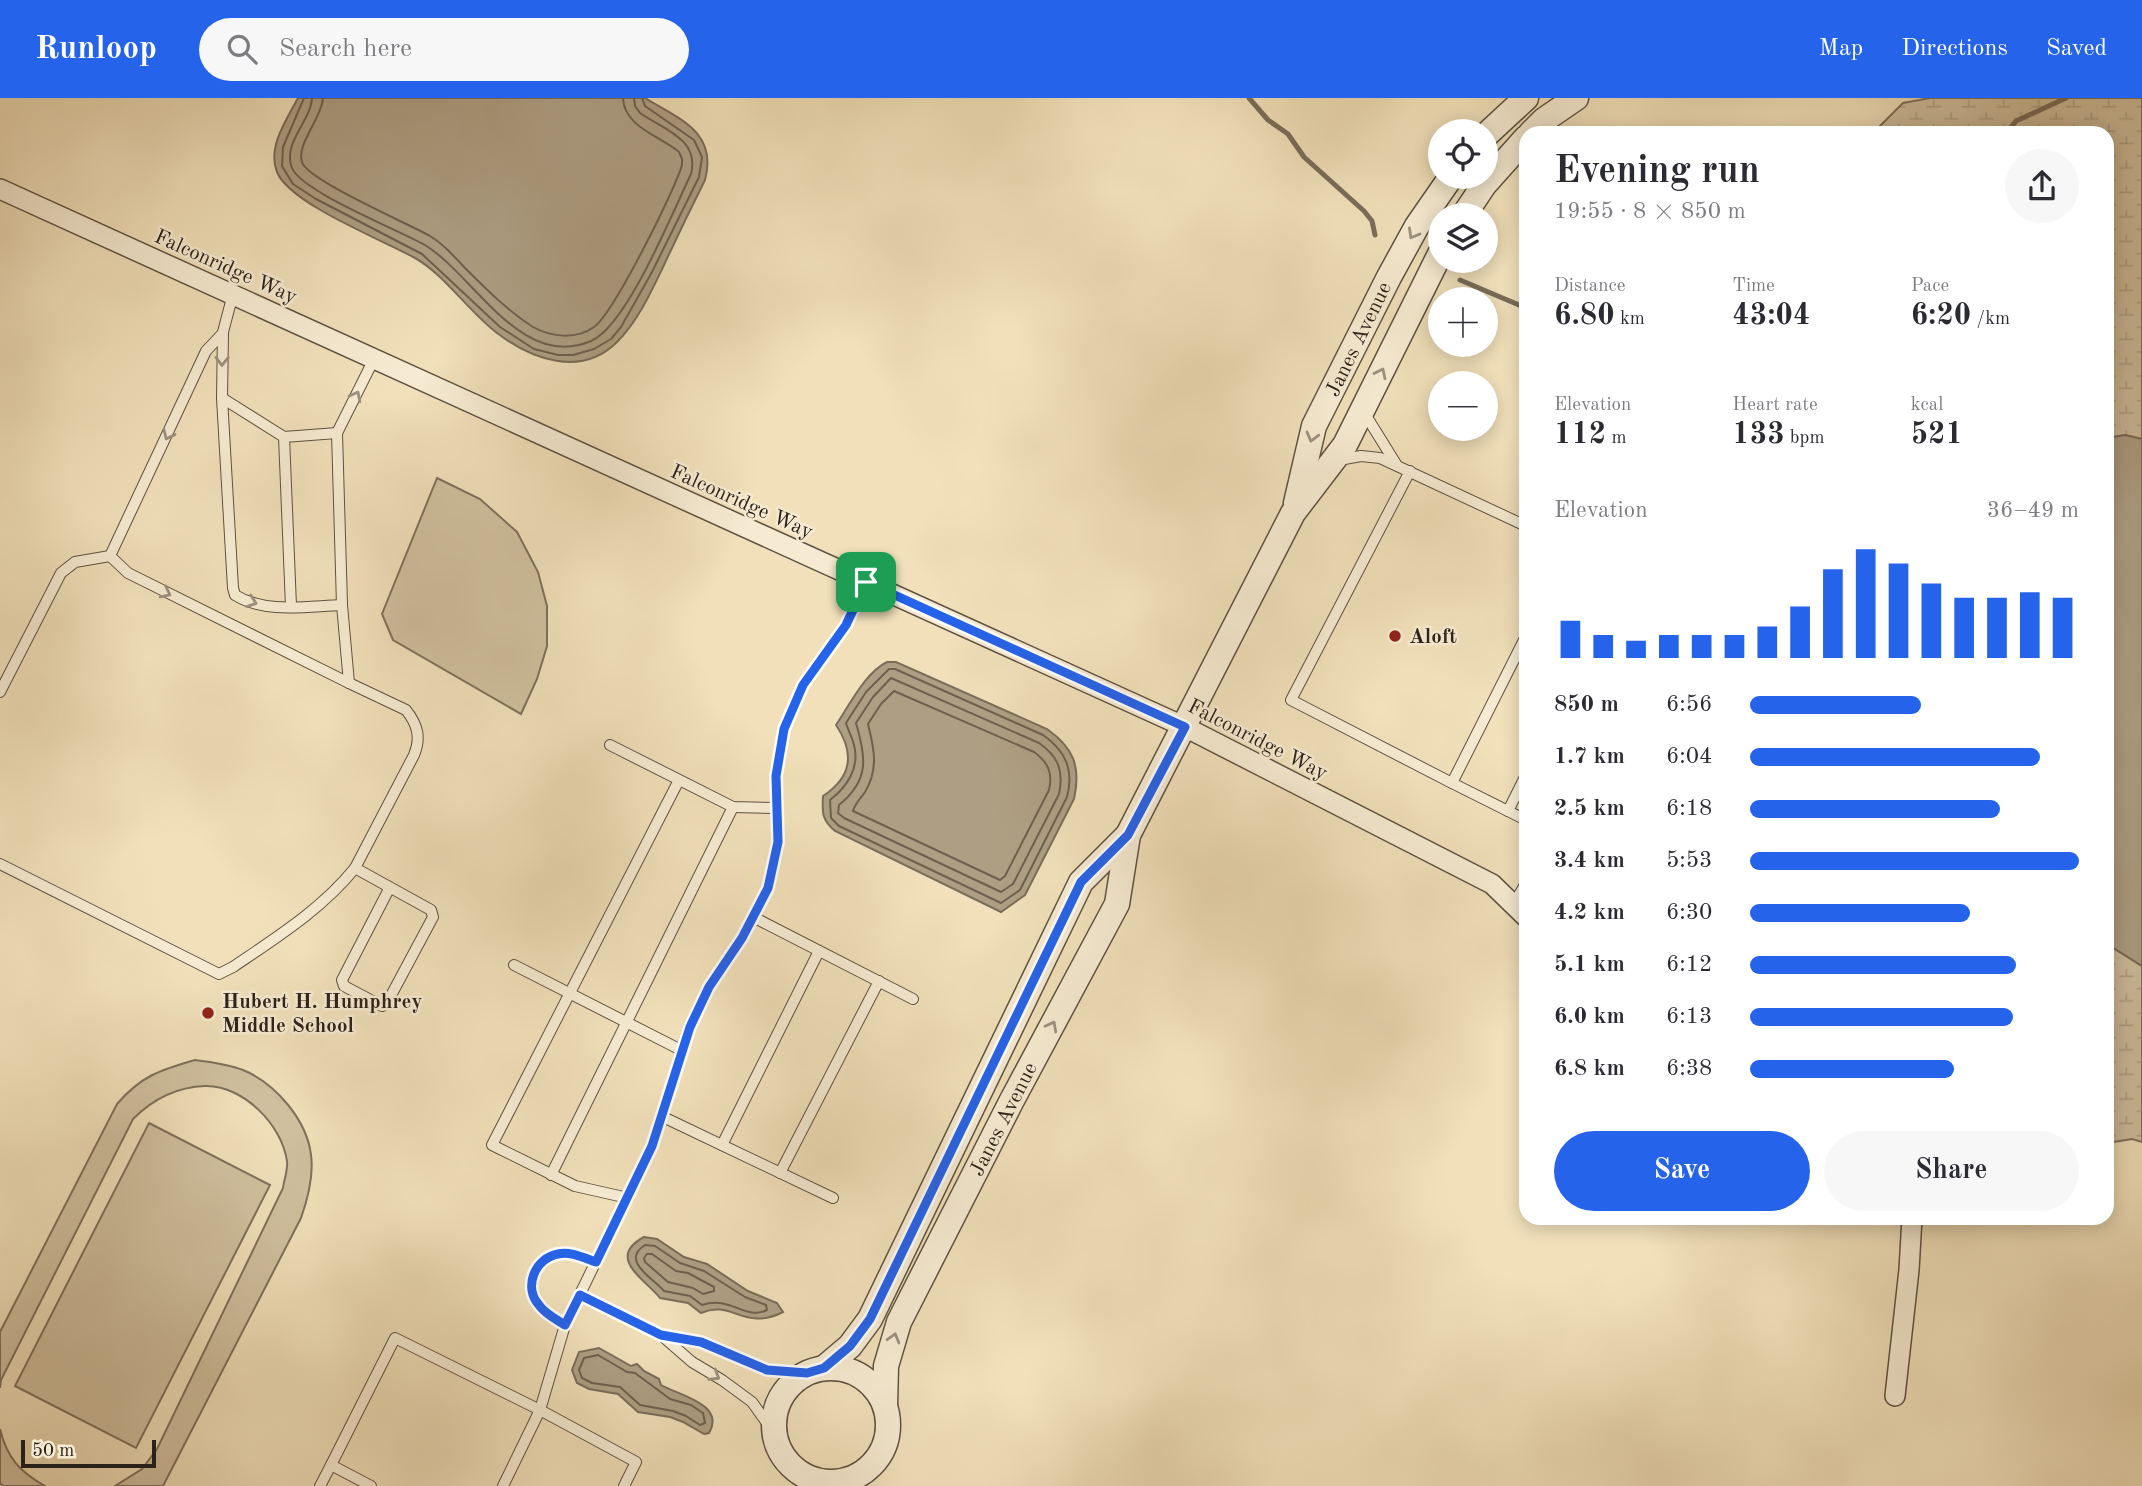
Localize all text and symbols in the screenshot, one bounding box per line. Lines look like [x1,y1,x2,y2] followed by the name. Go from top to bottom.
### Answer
[199,18,689,81] search box
[223,30,261,68] icon: search
[35,33,157,66] text: Runloop
[279,36,412,62] text: Search here
[1819,37,1863,61] text: Map
[1901,37,2008,61] text: Directions
[2046,37,2107,61] text: Saved
[1428,119,1498,441] map controls
[1428,119,1498,189] button: locate
[2005,149,2079,223] button: share
[1554,153,1760,191] text: Evening run
[1554,200,1746,223] text: 19:55 · 8 × 850 m
[1428,203,1498,273] button: layers
[151,226,300,308] street label: Falconridge Way
[1408,226,1421,239] one-way arrow
[1554,277,1626,296] text: Distance
[1732,277,1775,296] text: Time
[1911,277,1949,296] text: Pace
[1323,279,1396,400] street label: Janes Avenue
[1428,287,1498,357] button: +
[1554,301,1615,331] text: 6.80
[1732,301,1810,331] text: 43:04
[1911,301,1971,331] text: 6:20
[1615,310,1645,329] text: km
[1971,310,2010,329] text: /km
[214,357,230,367] one-way arrow
[1372,368,1386,380] one-way arrow
[1428,371,1498,441] button: −
[347,391,361,403] one-way arrow
[1554,396,1631,415] text: Elevation
[1732,396,1818,415] text: Heart rate
[1911,396,1943,415] text: kcal
[1554,420,1606,450] text: 112
[1732,420,1785,450] text: 133
[1911,420,1963,450] text: 521
[162,427,176,440] one-way arrow
[1606,429,1627,448] text: m
[1785,429,1825,448] text: bpm
[1306,431,1320,443] one-way arrow
[667,461,816,543] street label: Falconridge Way
[1554,499,1648,522] text: Elevation
[1987,499,2079,522] text: 36–49 m
[836,552,896,612] pin
[847,563,885,601] icon: arrive
[159,584,172,598] one-way arrow
[245,594,257,608] one-way arrow
[1409,627,1457,648] place label: Aloft
[1387,628,1403,644] marker: Aloft
[1554,693,1619,716] text: 850 m
[1666,693,1712,716] text: 6:56
[1184,696,1331,785] street label: Falconridge Way
[1554,745,1625,768] text: 1.7 km
[1666,745,1712,768] text: 6:04
[1554,797,1625,820] text: 2.5 km
[1666,797,1712,820] text: 6:18
[1554,849,1625,872] text: 3.4 km
[1666,849,1712,872] text: 5:53
[1554,901,1625,924] text: 4.2 km
[1666,901,1712,924] text: 6:30
[1554,953,1625,976] text: 5.1 km
[1666,953,1712,976] text: 6:12
[222,992,422,1037] place label: Hubert H. Humphrey Middle School
[200,1005,216,1021] marker: Hubert H. Humphrey Middle School
[1554,1005,1625,1028] text: 6.0 km
[1666,1005,1712,1028] text: 6:13
[1043,1021,1057,1033] one-way arrow
[1554,1057,1625,1080] text: 6.8 km
[1666,1057,1712,1080] text: 6:38
[967,1059,1042,1180] street label: Janes Avenue
[1554,1131,1810,1211] button: Save
[1824,1131,2079,1211] button: Share
[886,1333,901,1345] one-way arrow
[708,1368,721,1381] one-way arrow
[21,1437,156,1469] scale bar
[32,1442,74,1461] text: 50 m

